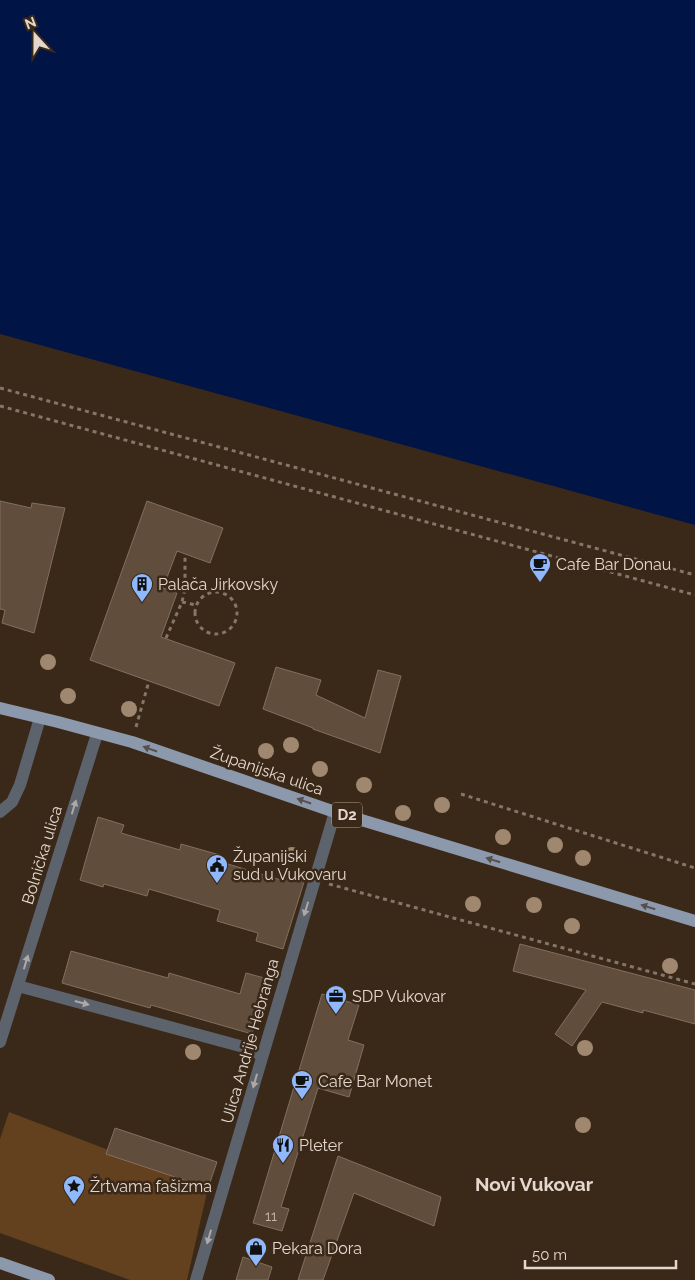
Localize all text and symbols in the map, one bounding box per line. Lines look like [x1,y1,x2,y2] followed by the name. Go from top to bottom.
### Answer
[10,10,60,60] north arrow
[22,13,38,32] text: N
[528,552,552,583] cafe icon: Cafe Bar Donau
[556,555,671,574] place label: Cafe Bar Donau
[130,572,154,603] building icon: Palača Jirkovsky
[158,575,278,594] place label: Palača Jirkovsky
[208,742,326,799] street label: Županijska ulica
[143,745,158,752] one-way arrow
[297,797,312,804] one-way arrow
[71,800,79,815] one-way arrow
[332,802,362,828] road number: D2
[18,803,66,907] street label: Bolnička ulica
[233,846,346,884] place label: Županijski sud u Vukovaru
[205,853,229,884] public building icon: Županijski sud u Vukovaru
[485,855,500,863] one-way arrow
[301,901,309,916] one-way arrow
[641,902,656,910] one-way arrow
[22,955,30,970] one-way arrow
[217,957,283,1125] street label: Ulica Andrije Hebranga
[324,984,348,1015] office icon: SDP Vukovar
[352,987,446,1006] place label: SDP Vukovar
[75,999,90,1007] one-way arrow
[290,1069,314,1100] cafe icon: Cafe Bar Monet
[318,1072,433,1091] place label: Cafe Bar Monet
[250,1074,258,1089] one-way arrow
[271,1133,295,1164] restaurant icon: Pleter
[299,1136,343,1155] place label: Pleter
[475,1173,594,1195] district label: Novi Vukovar
[62,1174,86,1205] place icon: Žrtvama fašizma
[90,1176,212,1196] place label: Žrtvama fašizma
[265,1208,277,1224] house number: 11
[204,1230,212,1245] one-way arrow
[244,1236,268,1267] shop icon: Pekara Dora
[525,1238,676,1270] scale bar
[272,1239,362,1258] place label: Pekara Dora
[532,1246,567,1264] text: 50 m

